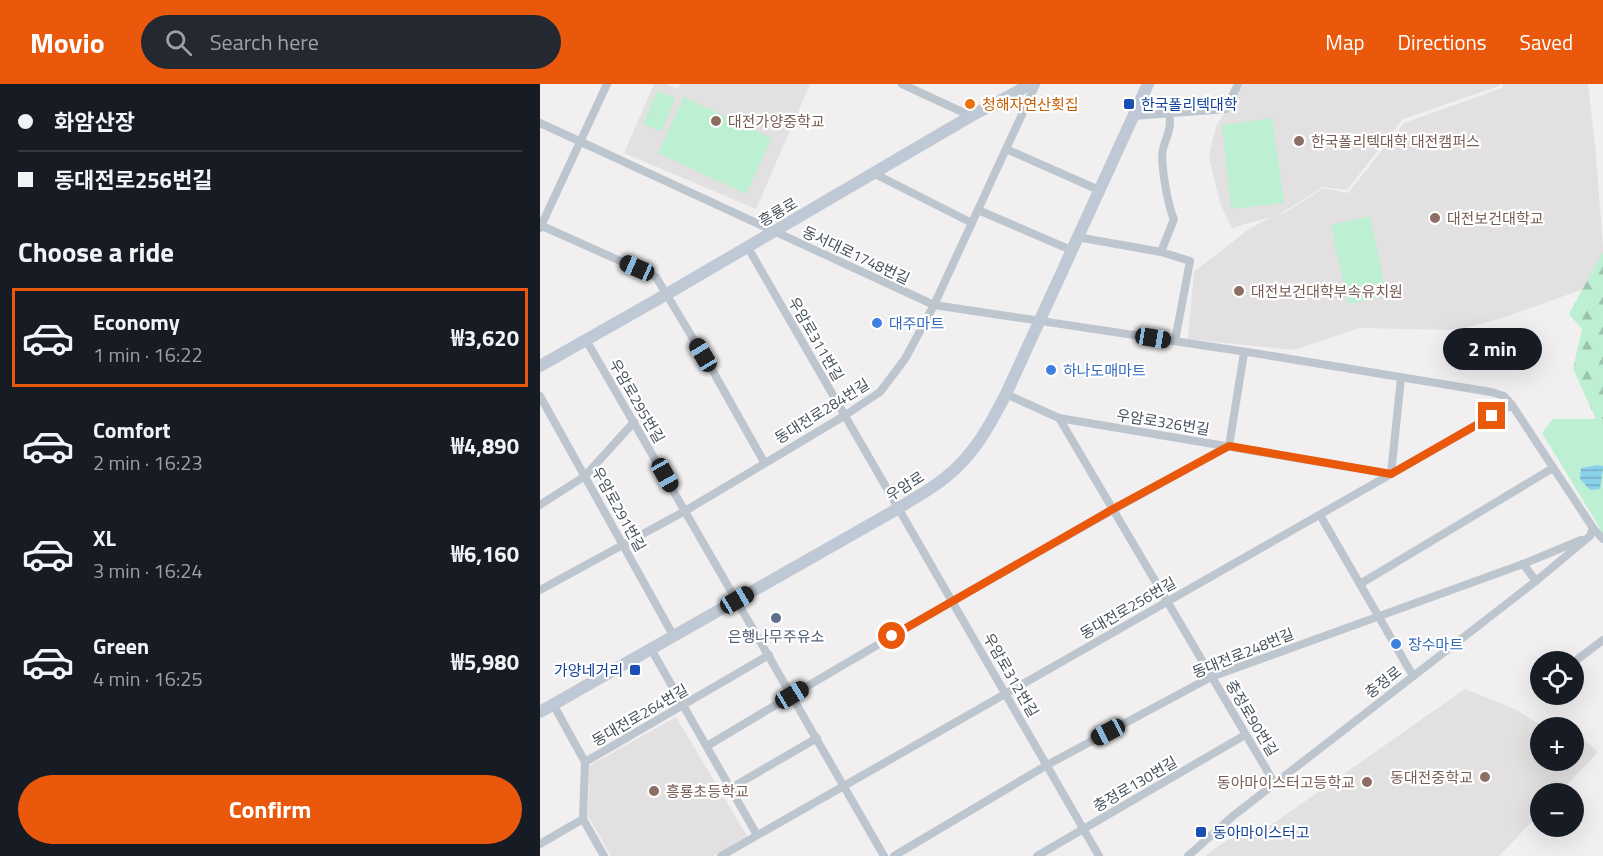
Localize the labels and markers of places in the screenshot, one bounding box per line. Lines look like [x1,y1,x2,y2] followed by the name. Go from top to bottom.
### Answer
[982,93,1079,116] place label: 청해자연산횟집
[1141,93,1238,116] place label: 한국폴리텍대학
[963,97,977,111] marker: 청해자연산횟집
[1122,97,1136,111] marker: 한국폴리텍대학
[728,110,825,133] place label: 대전가양중학교
[709,114,723,128] marker: 대전가양중학교
[1311,130,1480,153] place label: 한국폴리텍대학 대전캠퍼스
[1292,134,1306,148] marker: 한국폴리텍대학 대전캠퍼스
[1447,207,1544,230] place label: 대전보건대학교
[1428,211,1442,225] marker: 대전보건대학교
[1251,280,1403,303] place label: 대전보건대학부속유치원
[1232,284,1246,298] marker: 대전보건대학부속유치원
[889,312,944,335] place label: 대주마트
[870,316,884,330] marker: 대주마트
[1063,359,1146,382] place label: 하나도매마트
[1044,363,1058,377] marker: 하나도매마트
[769,611,783,625] marker: 은행나무주유소
[728,625,824,648] place label: 은행나무주유소
[1408,633,1463,656] place label: 장수마트
[1389,637,1403,651] marker: 장수마트
[554,659,623,682] place label: 가양네거리
[628,663,642,677] marker: 가양네거리
[1390,766,1473,789] place label: 동대전중학교
[1478,770,1492,784] marker: 동대전중학교
[1217,771,1355,794] place label: 동아마이스터고등학교
[1360,775,1374,789] marker: 동아마이스터고등학교
[666,780,749,803] place label: 흥룡초등학교
[647,784,661,798] marker: 흥룡초등학교
[1213,821,1310,844] place label: 동아마이스터고
[1194,825,1208,839] marker: 동아마이스터고

